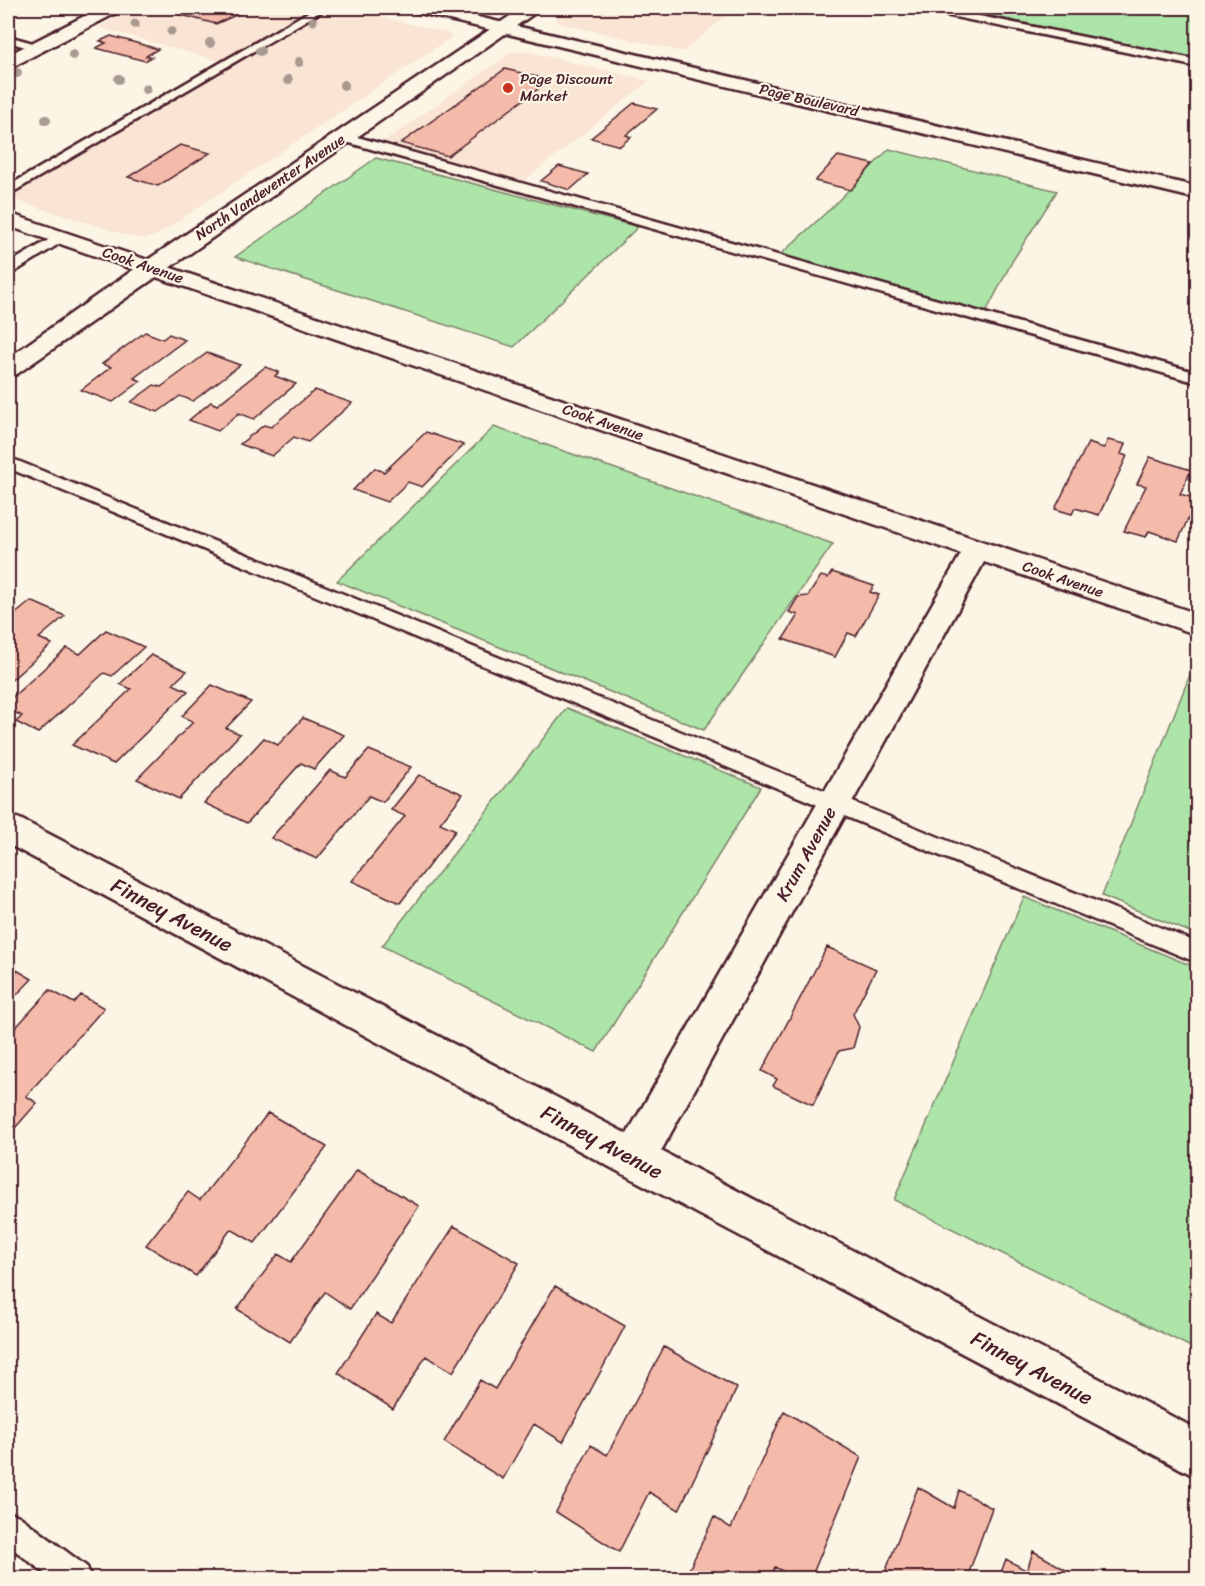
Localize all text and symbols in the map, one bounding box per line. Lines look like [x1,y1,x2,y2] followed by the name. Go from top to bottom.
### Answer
[520,66,614,109] place label: Page Discount Market
[757,76,862,124] street label: Page Boulevard
[501,81,515,95] marker: Page Discount Market
[189,127,351,247] street label: North Vandeventer Avenue
[99,239,187,291] street label: Cook Avenue
[559,396,647,448] street label: Cook Avenue
[1019,553,1107,605] street label: Cook Avenue
[767,801,845,907] street label: Krum Avenue
[104,867,240,963] street label: Finney Avenue
[534,1094,670,1190] street label: Finney Avenue
[964,1320,1100,1416] street label: Finney Avenue

